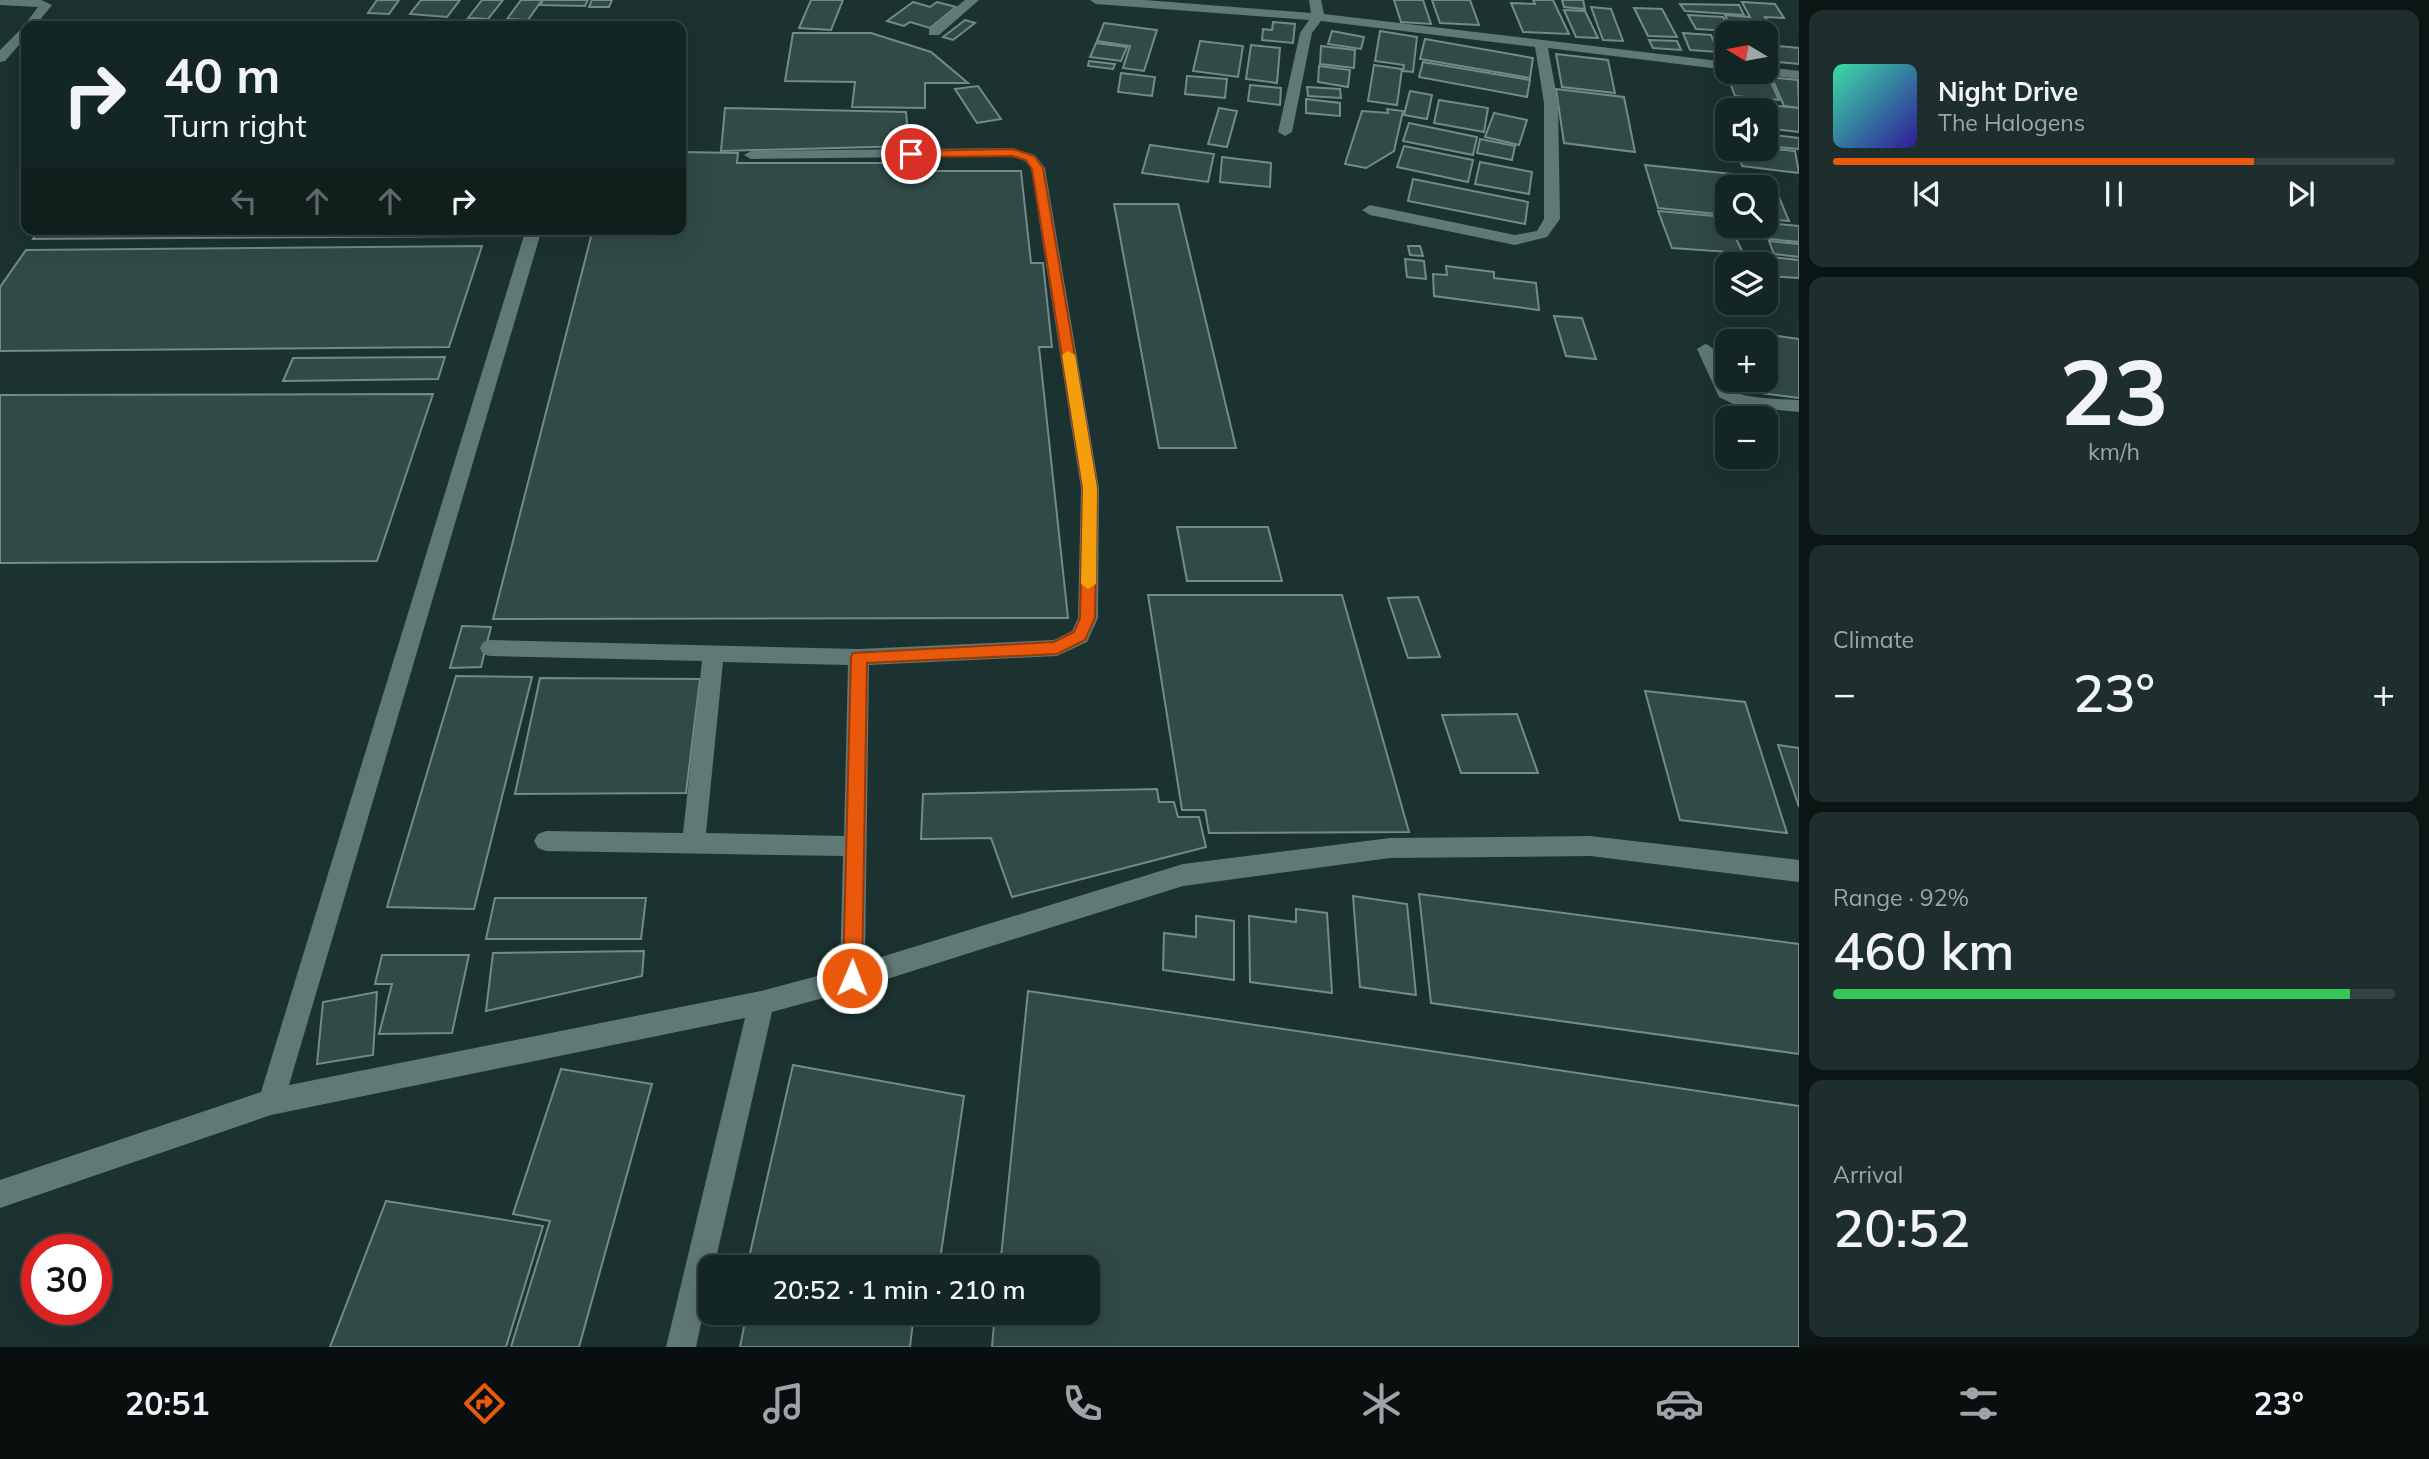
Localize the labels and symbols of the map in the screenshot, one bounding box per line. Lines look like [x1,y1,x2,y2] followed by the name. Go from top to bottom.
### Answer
[1715,21,1778,84] north arrow
[881,124,941,184] pin
[815,941,889,1015] position arrow
[21,1234,112,1325] speed limit sign: 30

